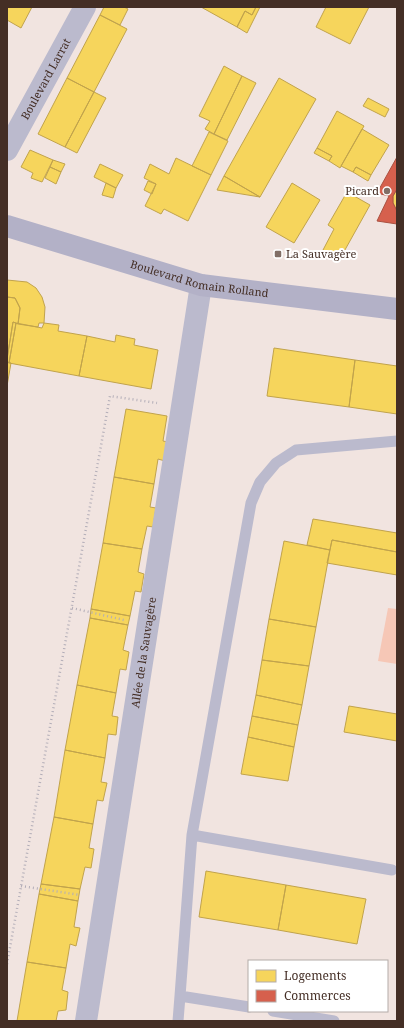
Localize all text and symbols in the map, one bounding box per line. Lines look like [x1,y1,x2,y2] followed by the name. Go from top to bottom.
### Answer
[17,35,74,122] street label: Boulevard Larrat
[345,183,379,198] place label: Picard
[382,186,392,196] marker: Picard
[286,246,357,261] place label: La Sauvagère
[273,249,283,259] marker: La Sauvagère
[129,256,270,300] street label: Boulevard Romain Rolland
[127,596,159,709] street label: Allée de la Sauvagère
[248,960,388,1012] legend
[284,967,346,984] text: Logements
[284,987,351,1004] text: Commerces

